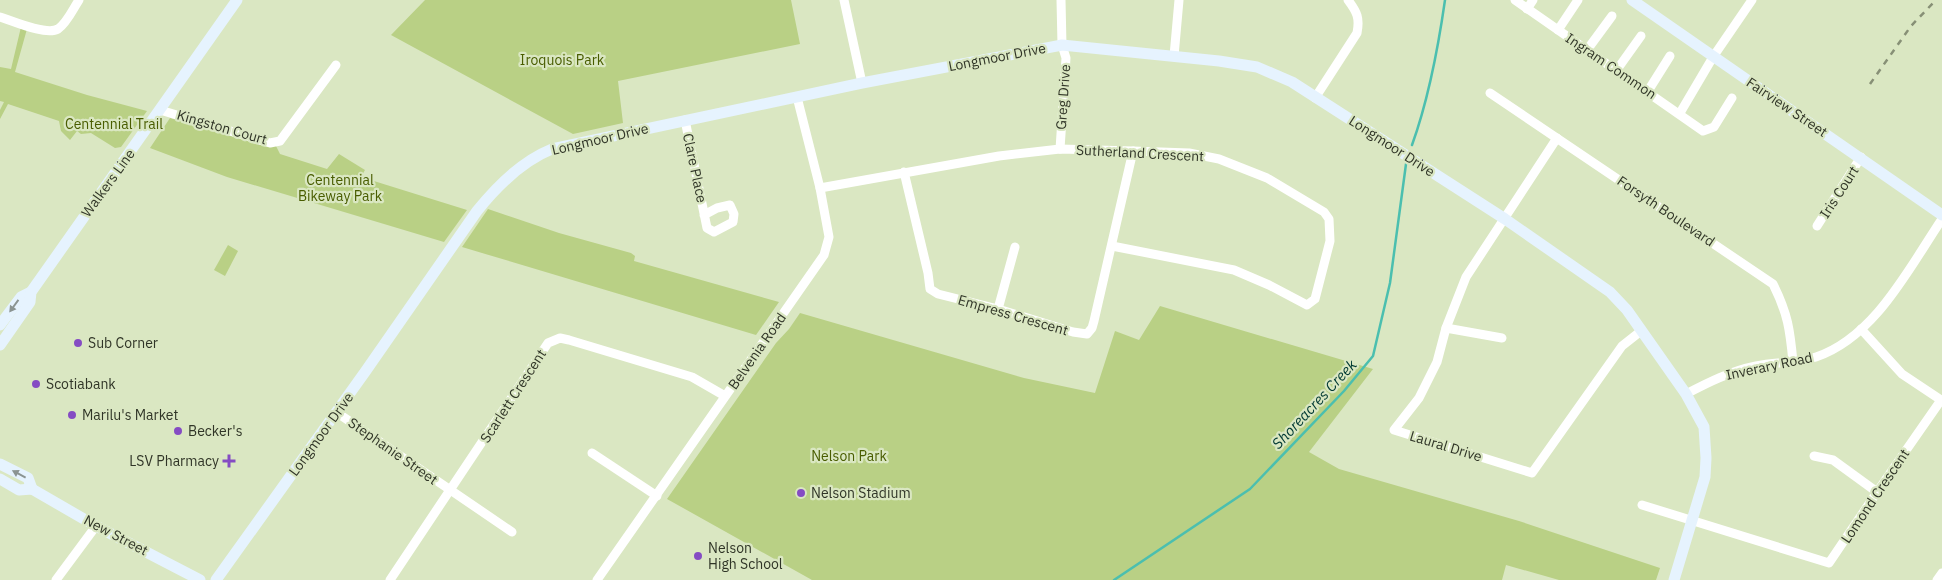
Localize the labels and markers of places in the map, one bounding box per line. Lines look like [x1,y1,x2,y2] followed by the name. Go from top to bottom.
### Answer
[88,334,158,352] place label: Sub Corner
[72,337,84,349] marker: Sub Corner
[46,375,116,393] place label: Scotiabank
[30,378,42,390] marker: Scotiabank
[82,406,179,424] place label: Marilu's Market
[66,409,78,421] marker: Marilu's Market
[188,422,243,440] place label: Becker's
[172,425,184,437] marker: Becker's
[129,452,219,470] place label: LSV Pharmacy
[223,455,235,467] marker: LSV Pharmacy
[811,484,911,502] place label: Nelson Stadium
[795,487,807,499] marker: Nelson Stadium
[708,539,783,573] place label: Nelson High School
[692,550,704,562] marker: Nelson High School

